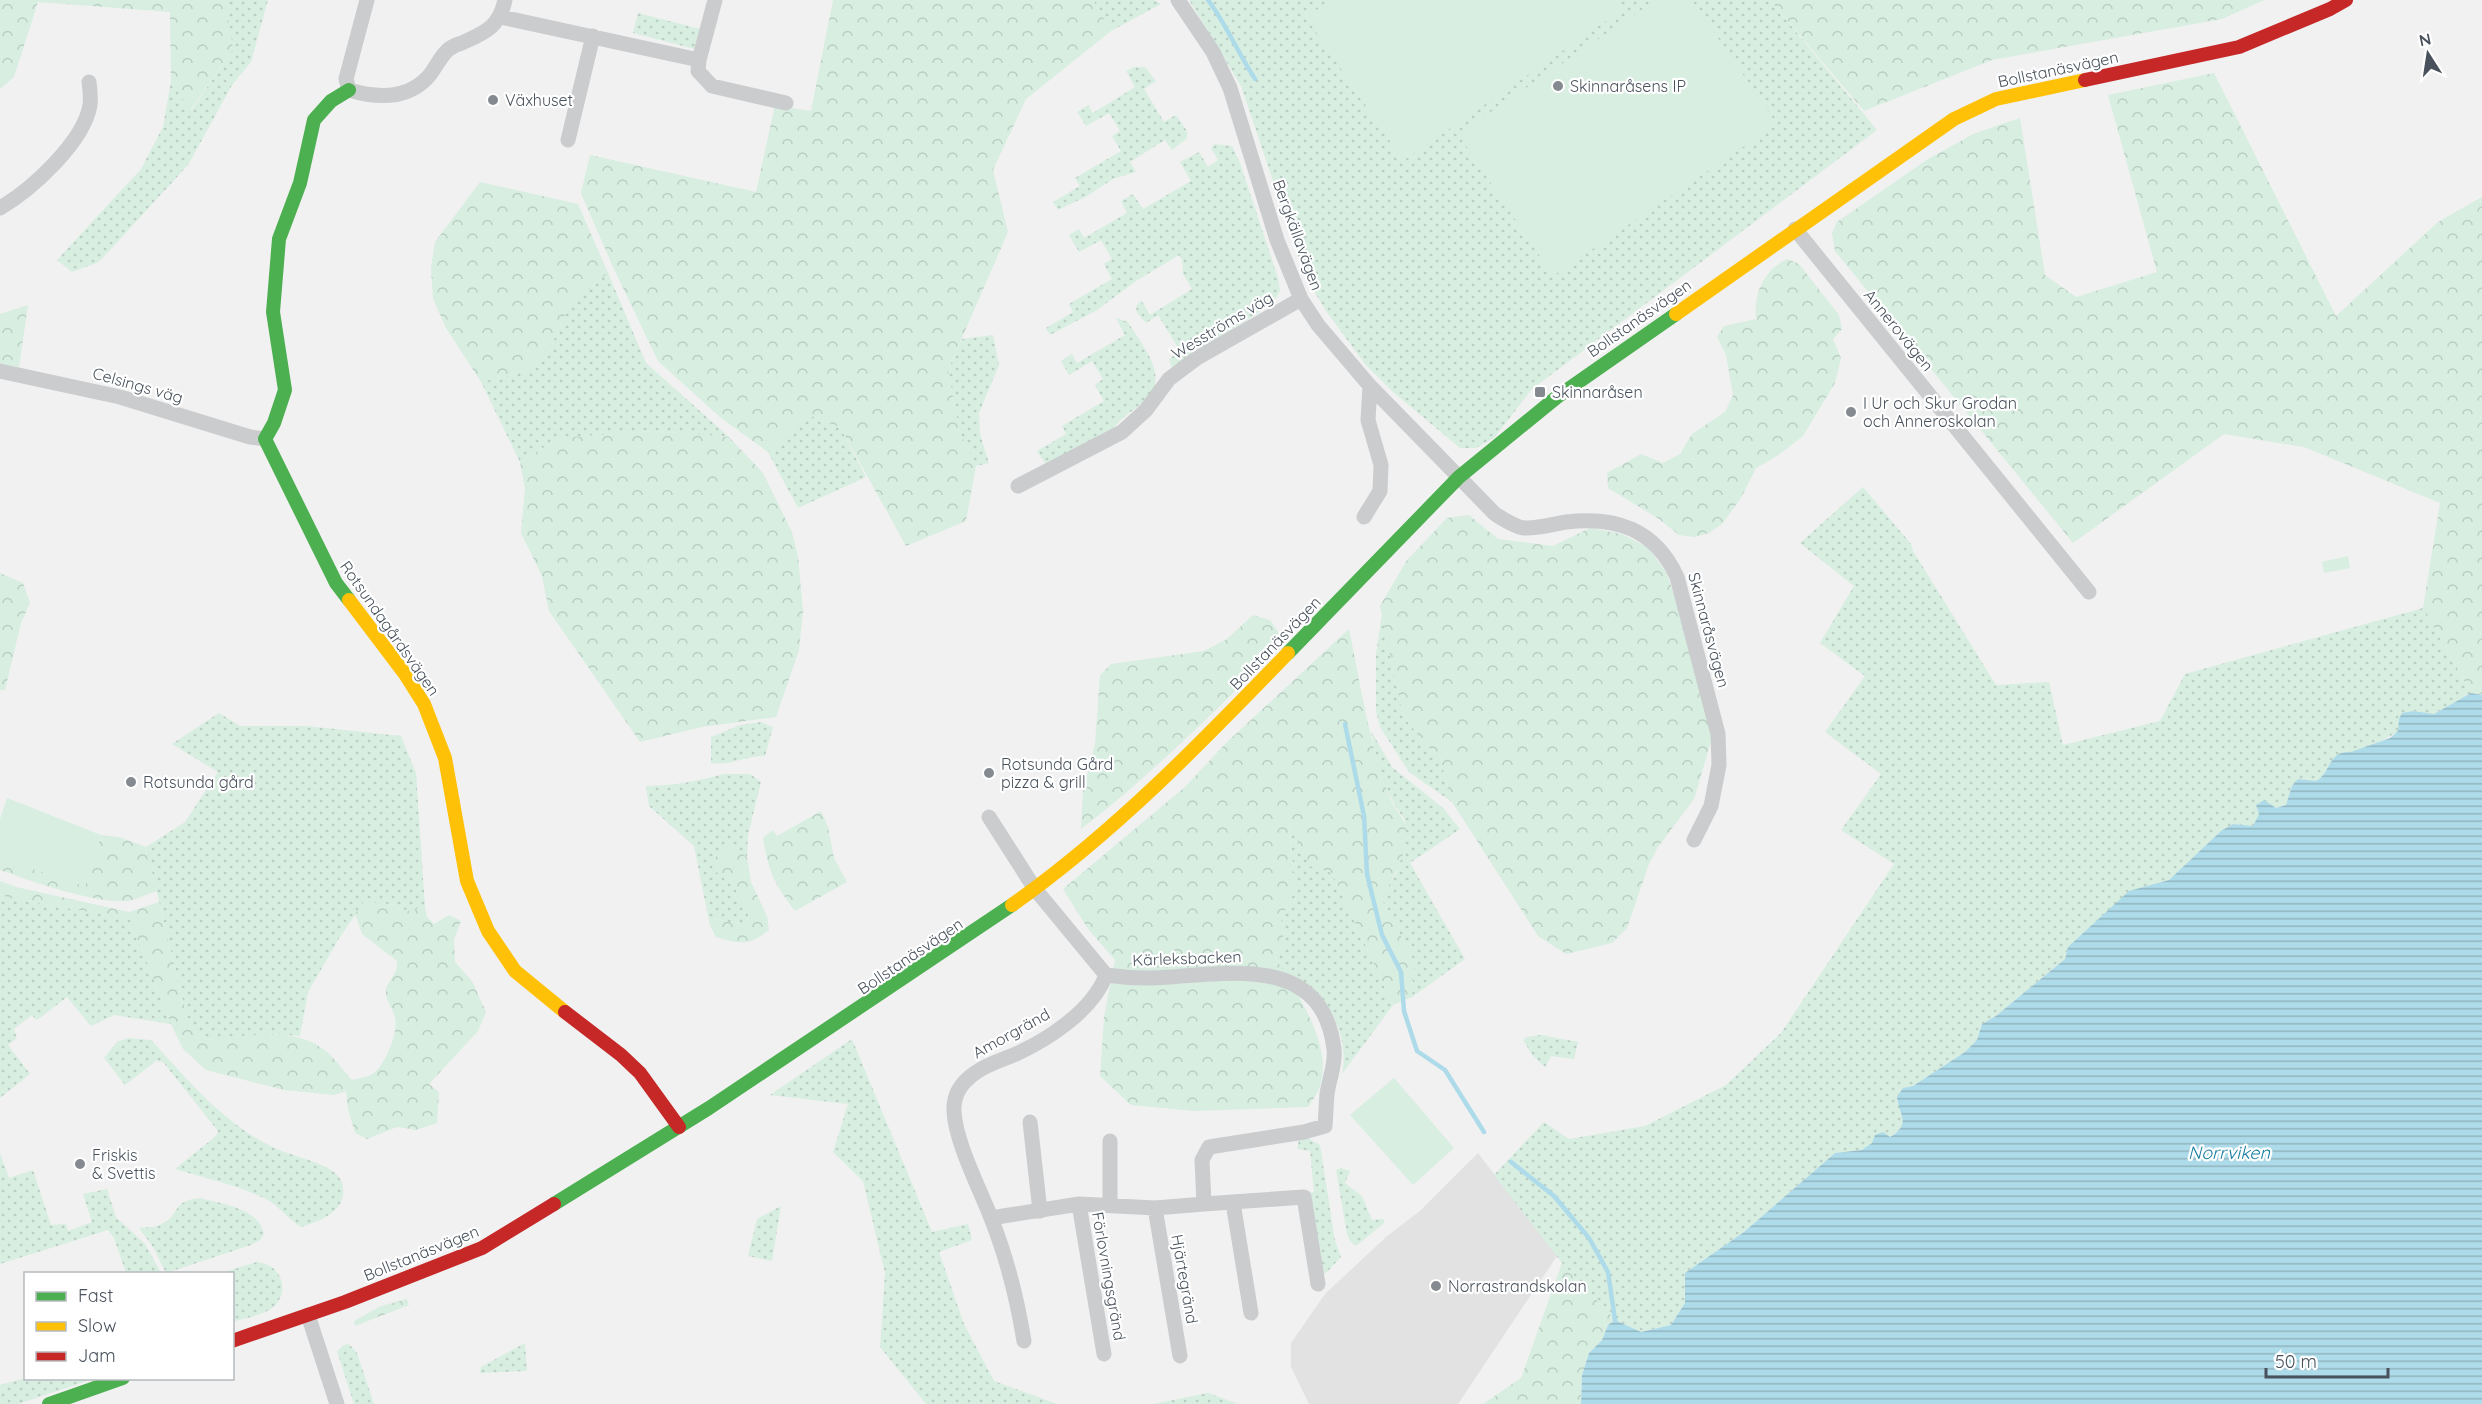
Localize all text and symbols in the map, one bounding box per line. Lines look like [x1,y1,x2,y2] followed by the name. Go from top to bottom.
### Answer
[2398,24,2458,84] north arrow
[2417,28,2433,50] text: N
[1996,46,2120,92] street label: Bollstanäsvägen
[1570,76,1686,96] place label: Skinnaråsens IP
[1551,79,1565,93] marker: Skinnaråsens IP
[505,90,573,110] place label: Växhuset
[486,93,500,107] marker: Växhuset
[1269,177,1327,293] street label: Bergkällavägen
[1583,275,1695,361] street label: Bollstanäsvägen
[1860,285,1938,375] street label: Annerovägen
[1168,287,1276,363] street label: Wesströms väg
[90,363,186,407] street label: Celsings väg
[1552,382,1643,402] place label: Skinnaråsen
[1533,385,1547,399] marker: Skinnaråsen
[1863,393,2017,431] place label: I Ur och Skur Grodan och Anneroskolan
[1844,405,1858,419] marker: I Ur och Skur Grodan och Anneroskolan
[336,557,444,699] street label: Rotsundagårdsvägen
[1684,570,1734,690] street label: Skinnaråsvägen
[1225,592,1325,694] street label: Bollstanäsvägen
[1001,754,1113,792] place label: Rotsunda Gård pizza & grill
[982,766,996,780] marker: Rotsunda Gård pizza & grill
[143,772,254,792] place label: Rotsunda gård
[124,775,138,789] marker: Rotsunda gård
[854,913,966,999] street label: Bollstanäsvägen
[1132,946,1242,970] street label: Kärleksbacken
[969,1004,1053,1062] street label: Amorgränd
[2188,1141,2271,1164] water label: Norrviken
[92,1145,155,1183] place label: Friskis & Svettis
[73,1157,87,1171] marker: Friskis & Svettis
[1088,1210,1130,1342] street label: Förlovningsgränd
[360,1221,482,1285] street label: Bollstanäsvägen
[1167,1233,1203,1325] street label: Hjärtegränd
[24,1272,234,1380] legend
[1448,1276,1587,1296] place label: Norrastrandskolan
[1429,1279,1443,1293] marker: Norrastrandskolan
[78,1284,113,1307] text: Fast
[78,1314,116,1337] text: Slow
[2266,1341,2388,1379] scale bar
[78,1344,116,1367] text: Jam
[2275,1350,2317,1373] text: 50 m

